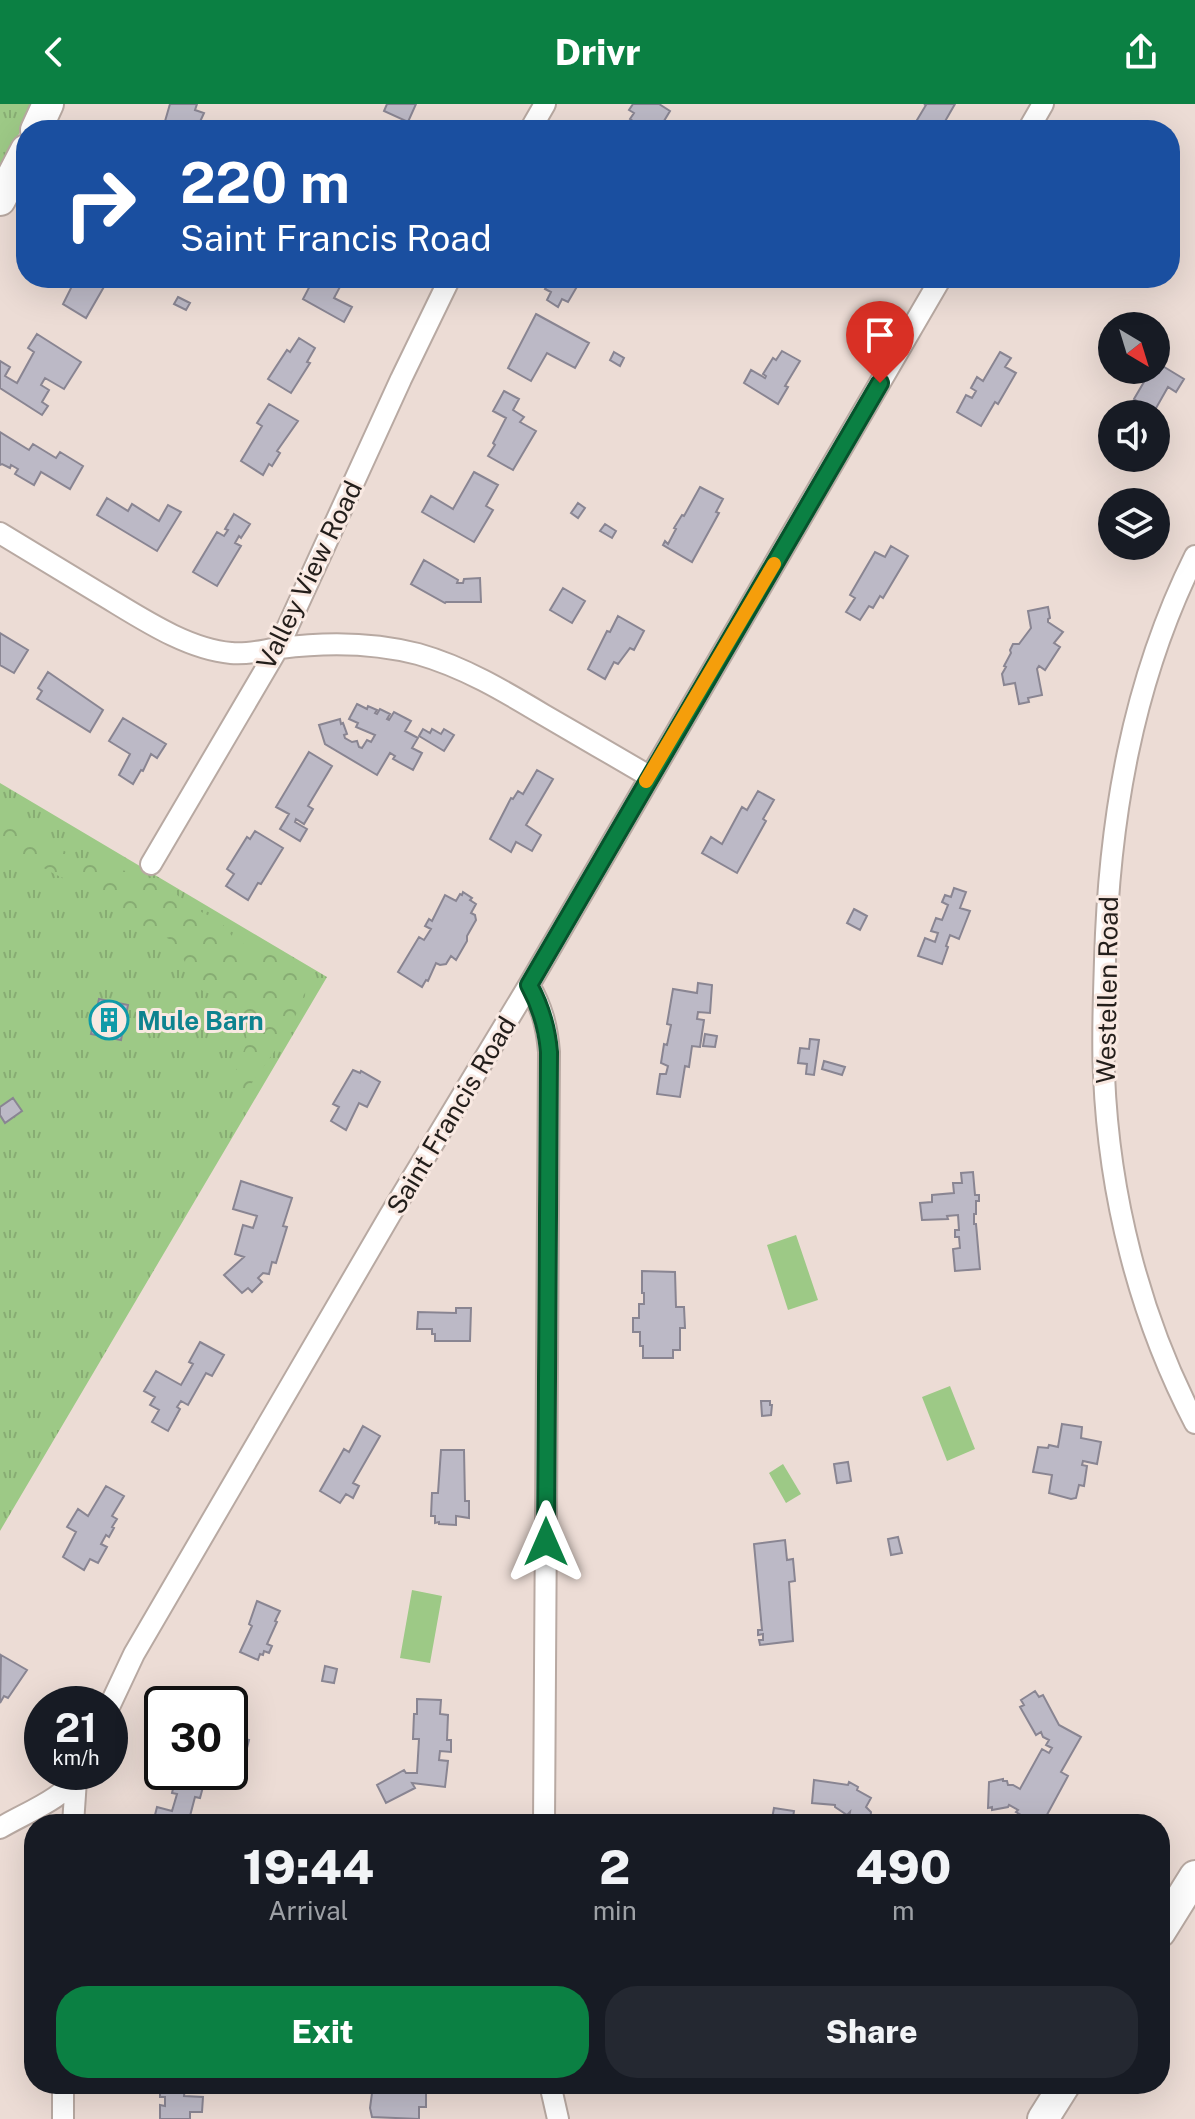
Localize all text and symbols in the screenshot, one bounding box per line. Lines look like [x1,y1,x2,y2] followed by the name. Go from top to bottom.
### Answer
[32,30,76,74] icon: back
[1119,30,1163,74] icon: share
[555,31,640,73] text: Drivr
[180,150,350,216] text: 220 m
[48,152,152,256] icon: right
[180,217,492,259] text: Saint Francis Road
[846,301,914,383] pin
[1098,312,1170,384] north arrow
[1098,312,1170,560] map controls
[858,313,902,357] icon: arrive
[1098,400,1170,472] button: sound
[250,476,368,674] street label: Valley View Road
[1098,488,1170,560] button: layers
[1090,896,1124,1084] street label: Westellen Road
[88,999,130,1041] building icon: Mule Barn
[137,1005,264,1036] place label: Mule Barn
[380,1011,522,1219] street label: Saint Francis Road
[504,1500,588,1584] position arrow
[144,1686,248,1790] speed limit sign: 30
[55,1704,97,1751] text: 21
[52,1746,100,1770] text: km/h
[243,1838,374,1895] text: 19:44
[599,1838,630,1895] text: 2
[855,1838,951,1895] text: 490
[268,1895,348,1926] text: Arrival
[593,1895,637,1926] text: min
[892,1895,915,1926] text: m
[56,1986,589,2078] button: Exit
[605,1986,1138,2078] button: Share

